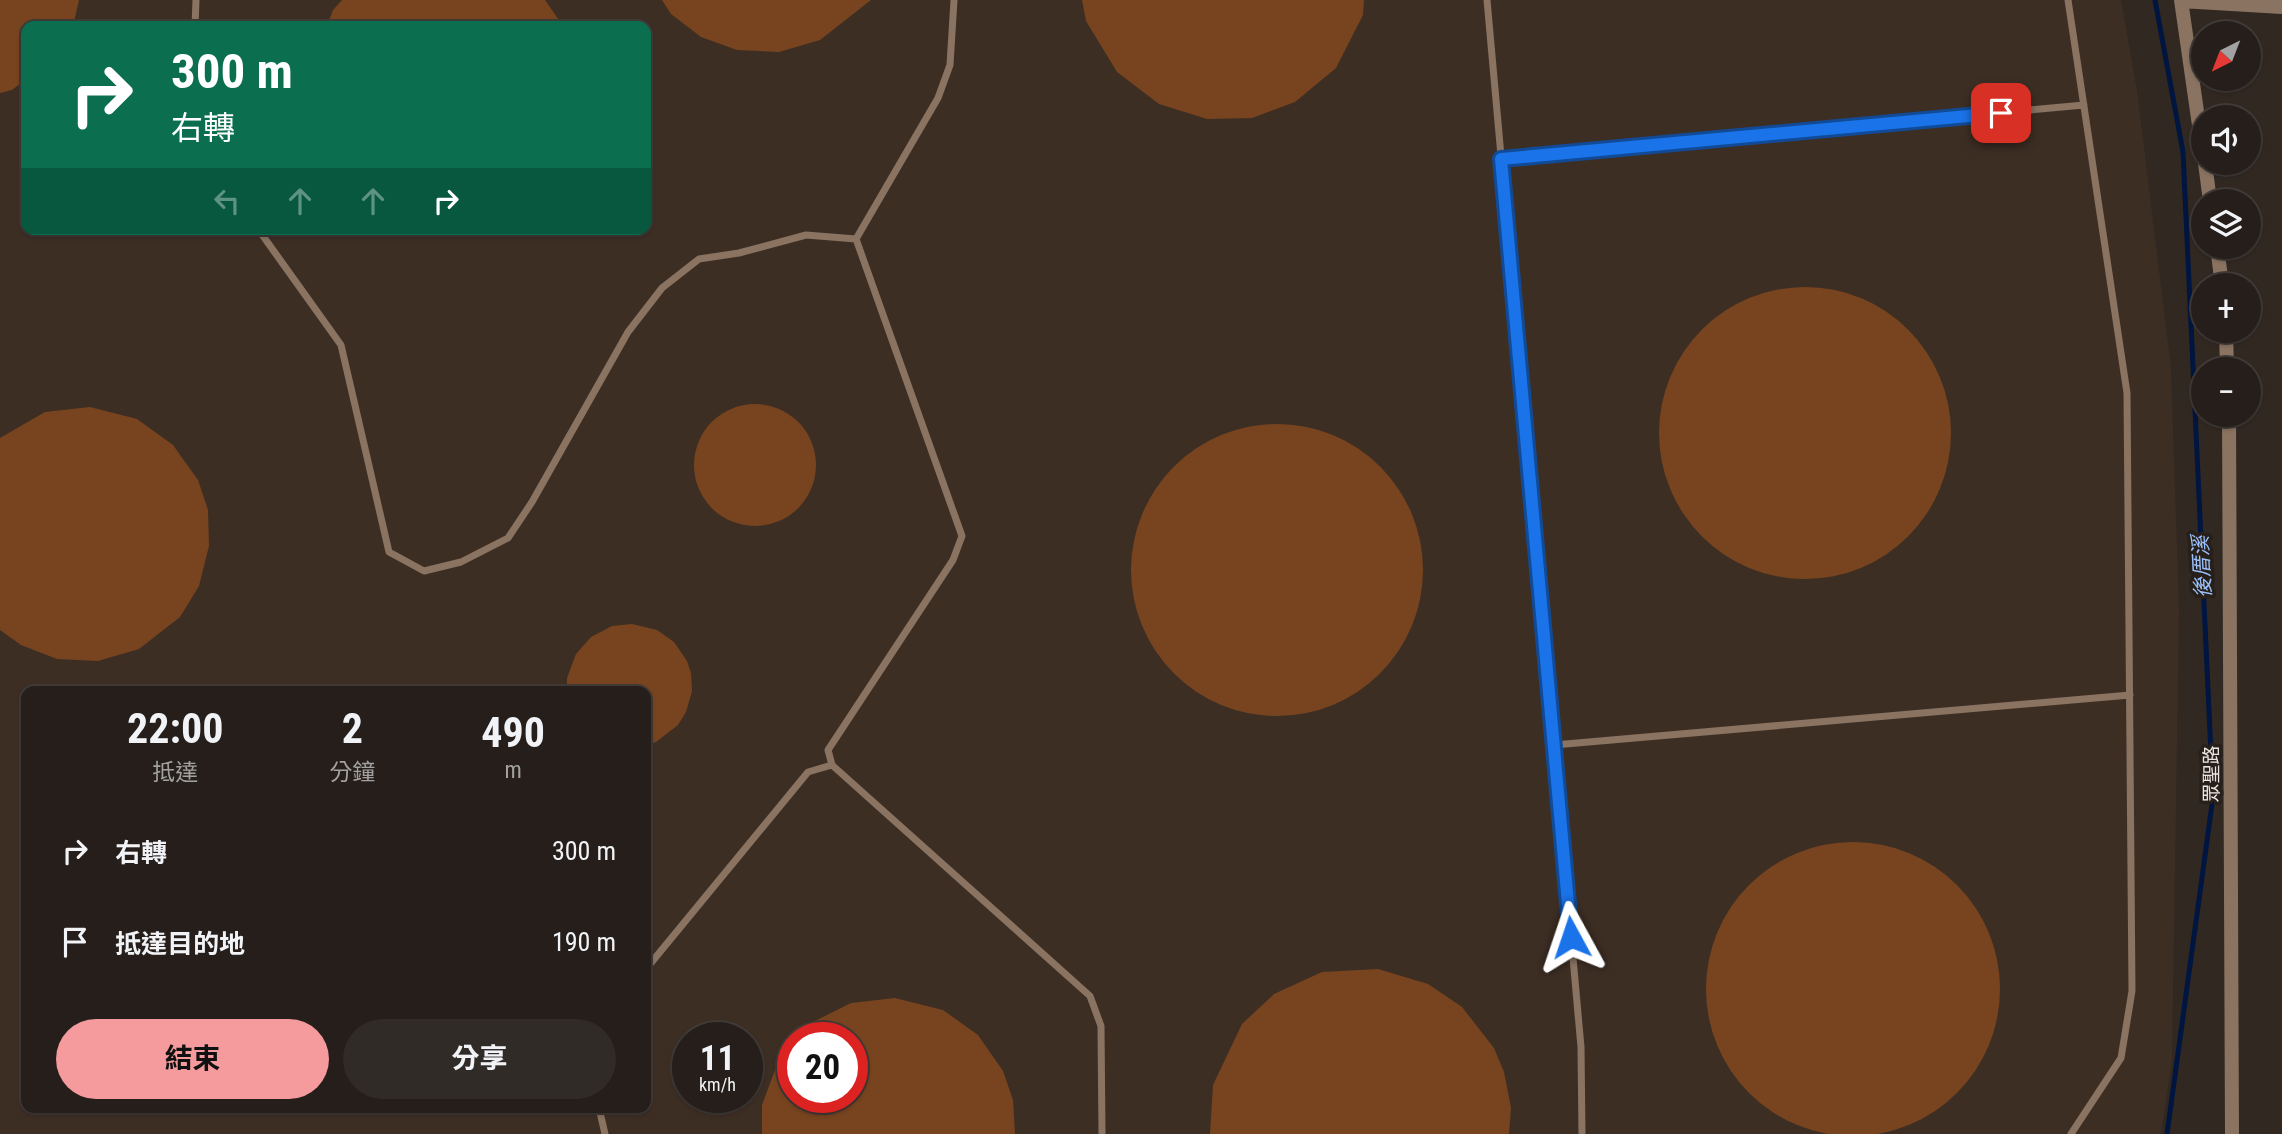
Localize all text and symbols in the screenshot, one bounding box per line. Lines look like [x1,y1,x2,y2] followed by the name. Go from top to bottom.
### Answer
[2191,21,2261,91] north arrow
[2191,21,2261,427] map controls
[171,43,293,100] text: 300 m
[56,49,147,140] icon: right
[1971,83,2031,143] pin
[1982,94,2020,132] icon: arrive
[2191,105,2261,175] button: sound
[171,109,235,147] text: 右轉
[208,182,246,220] icon: left
[281,182,319,220] icon: ahead
[354,182,392,220] icon: ahead
[427,182,465,220] icon: right
[2191,189,2261,259] button: layers
[2191,273,2261,343] button: +
[2191,357,2261,427] button: −
[2188,532,2216,599] water label: 後厝溪
[127,704,223,753] text: 22:00
[342,704,363,753] text: 2
[481,708,545,757] text: 490
[2200,745,2223,803] street label: 眾聖路
[504,757,522,784] text: m
[152,759,198,786] text: 抵達
[329,759,375,786] text: 分鐘
[56,832,94,870] icon: right
[552,836,616,866] text: 300 m
[115,838,167,868] text: 右轉
[1534,900,1608,974] position arrow
[56,923,94,961] icon: arrive
[552,927,616,957] text: 190 m
[115,929,245,959] text: 抵達目的地
[56,1019,329,1099] button: 結束
[343,1019,616,1099] button: 分享
[777,1022,868,1113] speed limit sign: 20
[700,1038,735,1079] text: 11
[699,1074,736,1095] text: km/h

